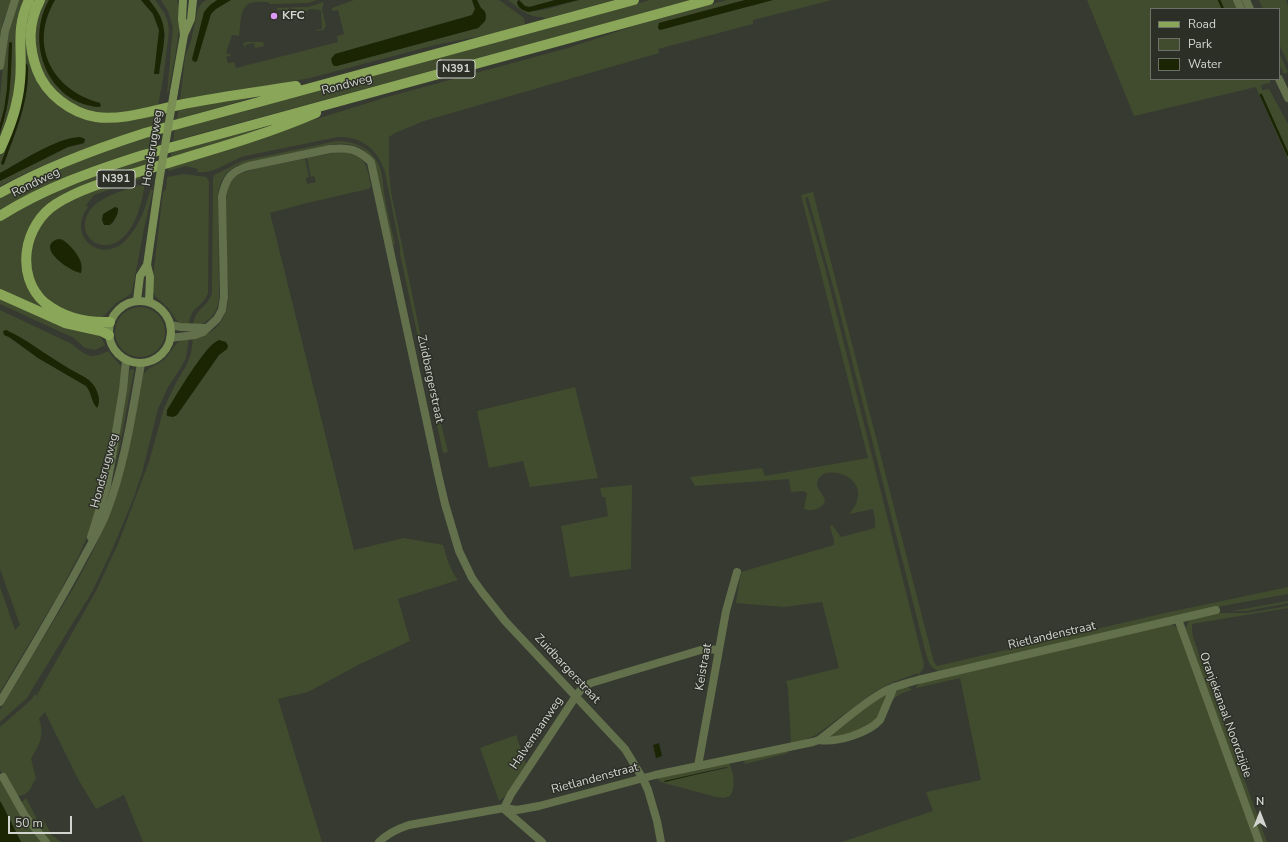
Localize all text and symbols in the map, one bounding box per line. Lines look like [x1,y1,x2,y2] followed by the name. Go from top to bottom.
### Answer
[1150,8,1280,80] legend
[282,9,305,23] place label: KFC
[269,11,279,21] marker: KFC
[1188,16,1216,32] text: Road
[1188,36,1212,52] text: Park
[1188,56,1222,72] text: Water
[437,60,475,78] road number: N391
[320,71,374,99] street label: Rondweg
[140,109,166,187] street label: Hondsrugweg
[10,165,62,201] street label: Rondweg
[97,170,135,188] road number: N391
[414,334,446,424] street label: Zuidbargerstraat
[88,432,122,510] street label: Hondsrugweg
[1007,619,1097,653] street label: Rietlandenstraat
[531,631,603,707] street label: Zuidbargerstraat
[693,642,715,692] street label: Keistraat
[1196,650,1254,780] street label: Oranjekanaal Noordzijde
[507,694,567,772] street label: Halvemaanweg
[550,760,640,798] street label: Rietlandenstraat
[1240,794,1280,834] north arrow
[1256,794,1264,809] text: N
[10,808,74,834] scale bar
[15,815,43,831] text: 50 m

